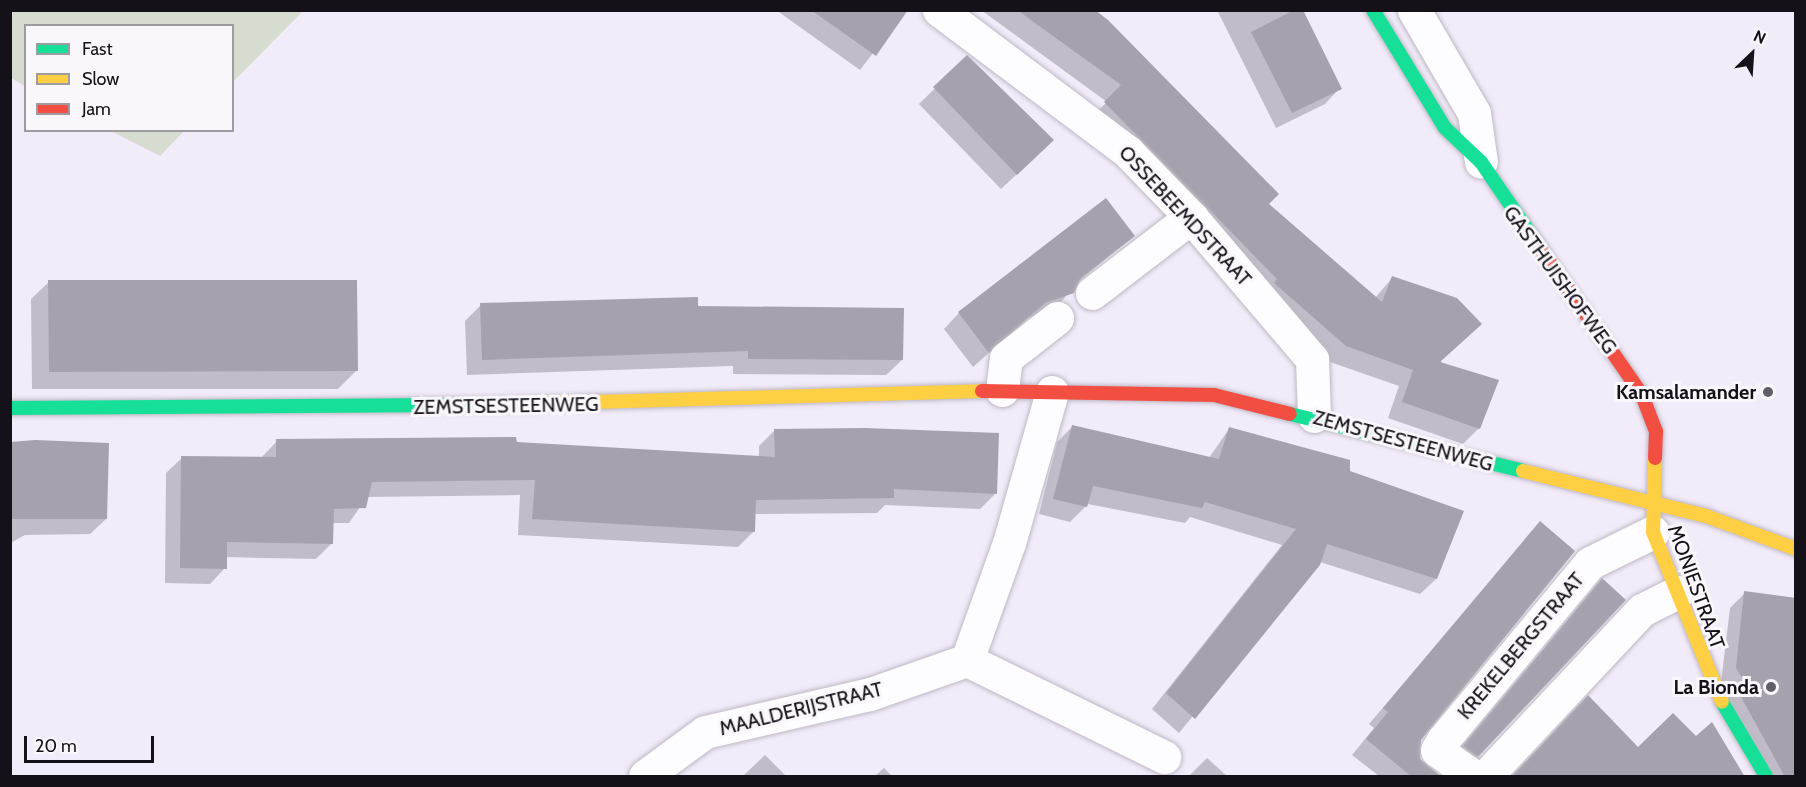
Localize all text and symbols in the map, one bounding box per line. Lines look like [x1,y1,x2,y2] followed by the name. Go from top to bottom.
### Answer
[24,24,234,132] legend
[1722,24,1782,84] north arrow
[1751,26,1769,48] text: N
[82,38,113,60] text: Fast
[82,68,119,90] text: Slow
[82,98,111,120] text: Jam
[1114,141,1256,291] street label: OSSEBEEMDSTRAAT
[1498,201,1622,359] street label: GASTHUISHOFWEG
[1616,380,1756,404] place label: Kamsalamander
[1761,385,1775,399] marker: Kamsalamander
[413,392,599,420] street label: ZEMSTSESTEENWEG
[1310,405,1496,477] street label: ZEMSTSESTEENWEG
[1662,522,1730,652] street label: MONIESTRAAT
[1453,568,1589,724] street label: KREKELBERGSTRAAT
[1674,675,1759,699] place label: La Bionda
[717,677,885,741] street label: MAALDERIJSTRAAT
[1764,680,1778,694] marker: La Bionda
[27,724,158,762] scale bar
[35,735,77,757] text: 20 m

